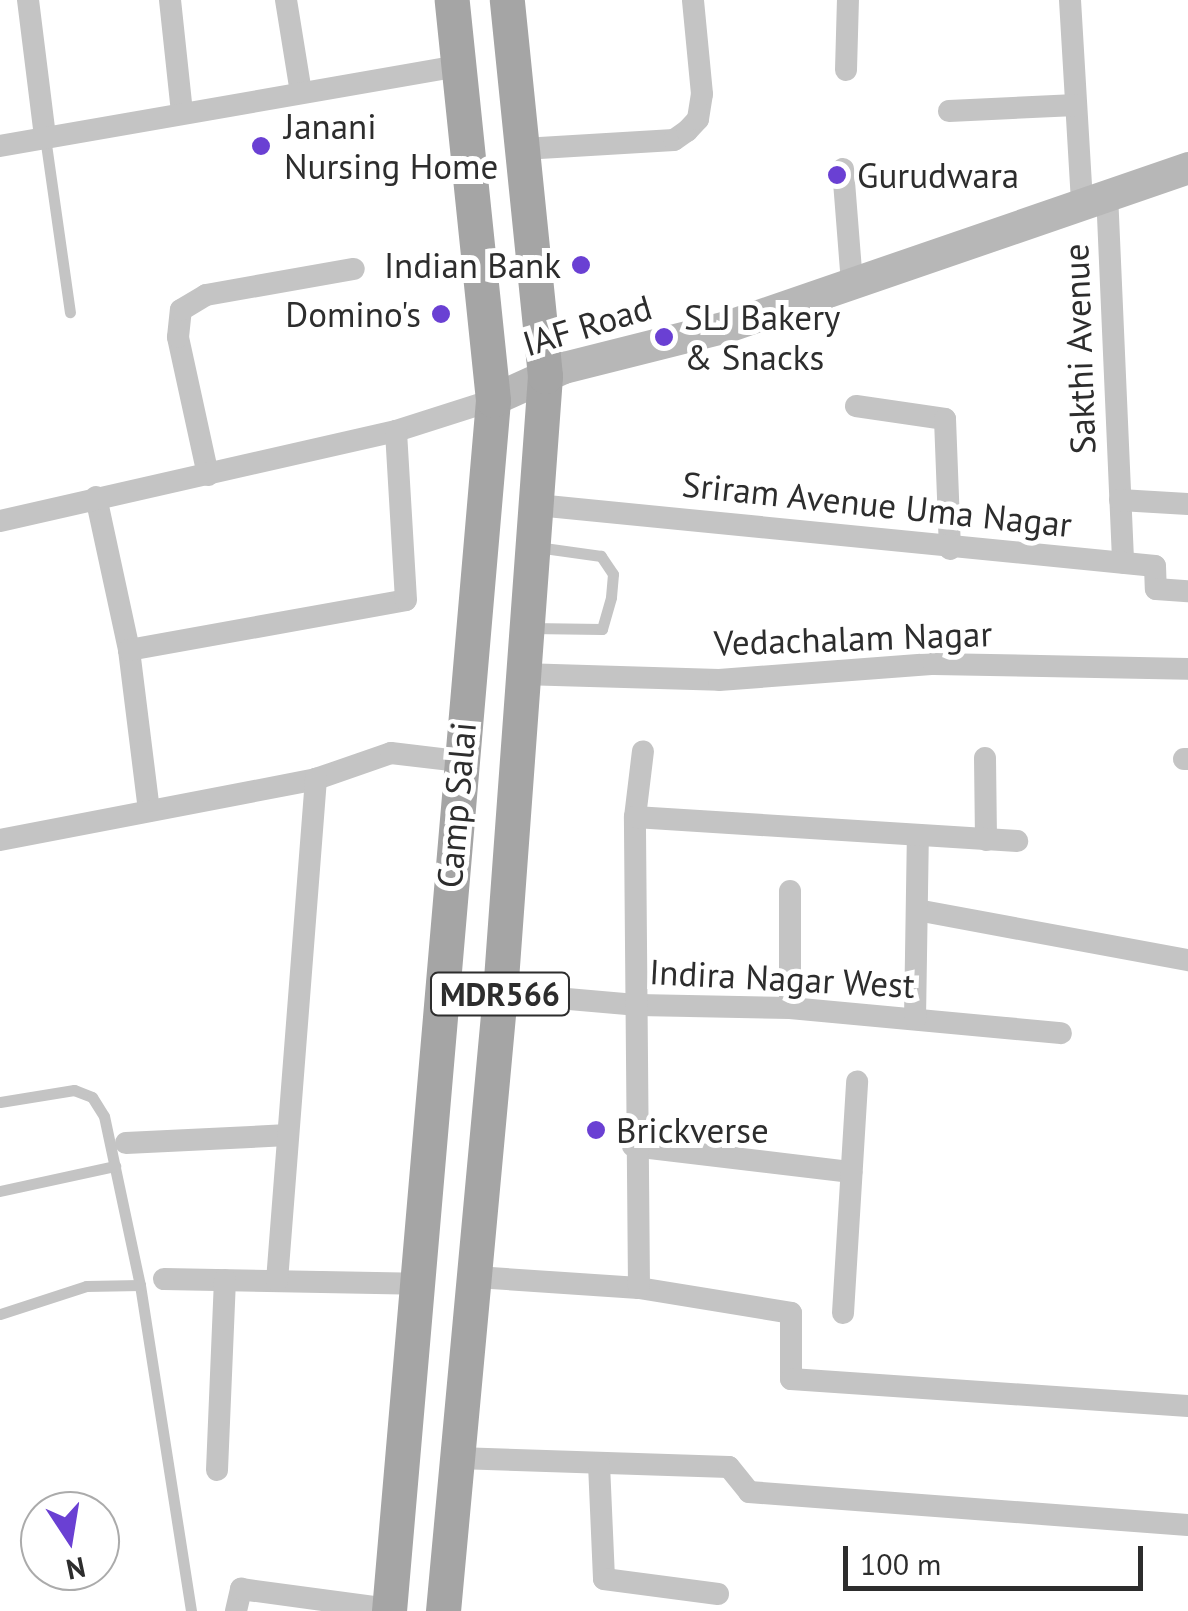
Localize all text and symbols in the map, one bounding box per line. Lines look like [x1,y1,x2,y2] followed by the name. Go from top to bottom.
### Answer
[284,105,498,187] place label: Janani Nursing Home
[248,133,274,159] marker: Janani Nursing Home
[857,154,1019,196] place label: Gurudwara
[826,164,848,186] marker: Gurudwara
[1054,242,1104,456] street label: Sakthi Avenue
[384,244,561,286] place label: Indian Bank
[570,254,592,276] marker: Indian Bank
[518,286,656,364] street label: IAF Road
[285,293,421,335] place label: Domino's
[684,296,840,378] place label: SLJ Bakery & Snacks
[430,303,452,325] marker: Domino's
[653,326,675,348] marker: SLJ Bakery & Snacks
[680,463,1074,545] street label: Sriram Avenue Uma Nagar
[713,612,993,664] street label: Vedachalam Nagar
[428,720,484,890] street label: Camp Salai
[648,950,916,1006] street label: Indira Nagar West
[430,967,570,1021] road number: MDR566
[616,1109,769,1151] place label: Brickverse
[585,1119,607,1141] marker: Brickverse
[20,1491,120,1591] north arrow
[848,1526,1148,1588] scale bar
[860,1544,941,1583] text: 100 m
[63,1549,89,1589] text: N

